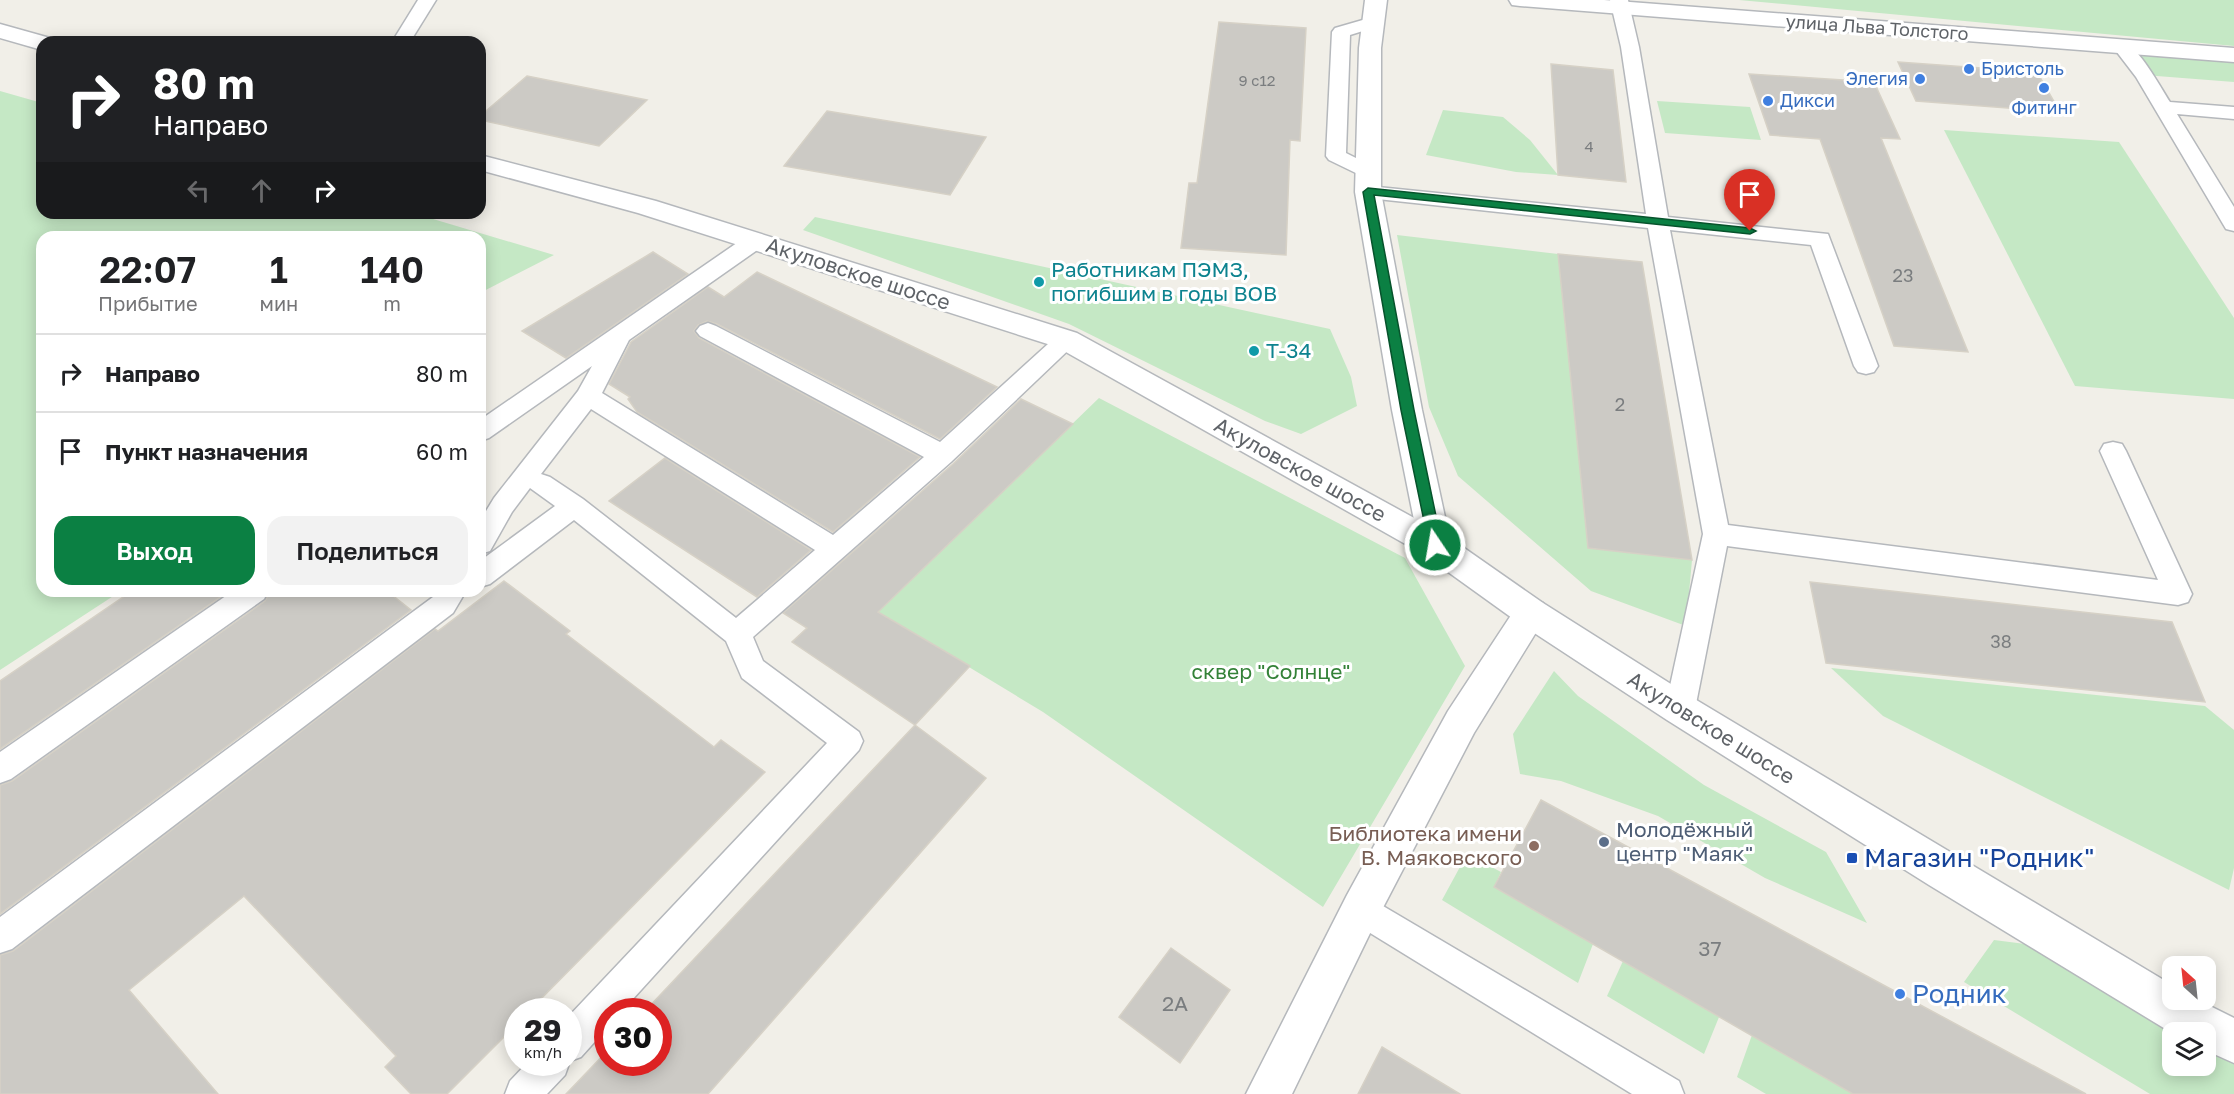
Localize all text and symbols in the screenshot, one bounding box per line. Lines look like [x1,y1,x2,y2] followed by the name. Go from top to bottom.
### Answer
[1785,10,1969,44] street label: улица Льва Толстого
[1981,57,2064,79] place label: Бристоль
[153,58,254,108] text: 80 m
[54,60,132,138] icon: right
[1962,62,1976,76] marker: Бристоль
[1846,67,1908,89] place label: Элегия
[1239,71,1275,89] house number: 9 с12
[1913,72,1927,86] marker: Элегия
[2037,81,2051,95] marker: Фитинг
[1780,89,1835,111] place label: Дикси
[1761,94,1775,108] marker: Дикси
[2011,96,2077,118] place label: Фитинг
[153,109,268,141] text: Направо
[1584,137,1594,155] house number: 4
[1724,169,1775,231] pin
[182,174,215,207] icon: left
[245,174,278,207] icon: ahead
[308,174,341,207] icon: right
[1733,178,1766,211] icon: arrive
[763,231,954,315] street label: Акуловское шоссе
[99,248,196,291] text: 22:07
[270,248,288,291] text: 1
[360,248,424,291] text: 140
[1051,256,1277,306] place label: Работникам ПЭМЗ, погибшим в годы ВОВ
[1893,264,1913,286] house number: 23
[1032,275,1046,289] marker: Работникам ПЭМЗ, погибшим в годы ВОВ
[98,291,198,315] text: Прибытие
[260,291,298,315] text: мин
[383,291,401,315] text: m
[1266,337,1311,363] place label: Т-34
[1247,344,1261,358] marker: Т-34
[54,357,87,390] icon: right
[105,360,200,387] text: Направо
[416,360,468,387] text: 80 m
[1615,393,1625,415] house number: 2
[1210,411,1391,527] street label: Акуловское шоссе
[54,435,87,468] icon: arrive
[105,438,308,465] text: Пункт назначения
[416,438,468,465] text: 60 m
[1403,513,1467,577] position arrow
[54,516,255,585] button: Выход
[267,516,468,585] button: Поделиться
[1990,630,2012,652] house number: 38
[1192,658,1350,684] park label: сквер "Солнце"
[1623,665,1800,789] street label: Акуловское шоссе
[1616,816,1753,866] place label: Молодёжный центр "Маяк"
[1328,820,1522,870] place label: Библиотека имени В. Маяковского
[1597,835,1611,849] marker: Молодёжный центр "Маяк"
[1527,839,1541,853] marker: Библиотека имени В. Маяковского
[1864,842,2094,873] place label: Магазин "Родник"
[1845,851,1859,865] marker: Магазин "Родник"
[1698,935,1722,961] house number: 37
[2162,956,2216,1010] north arrow
[2162,956,2216,1076] map controls
[1912,978,2007,1009] place label: Родник
[1893,987,1907,1001] marker: Родник
[1162,990,1188,1016] house number: 2А
[594,998,672,1076] speed limit sign: 30
[524,1012,562,1048] text: 29
[2162,1022,2216,1076] button: layers
[524,1043,562,1061] text: km/h

